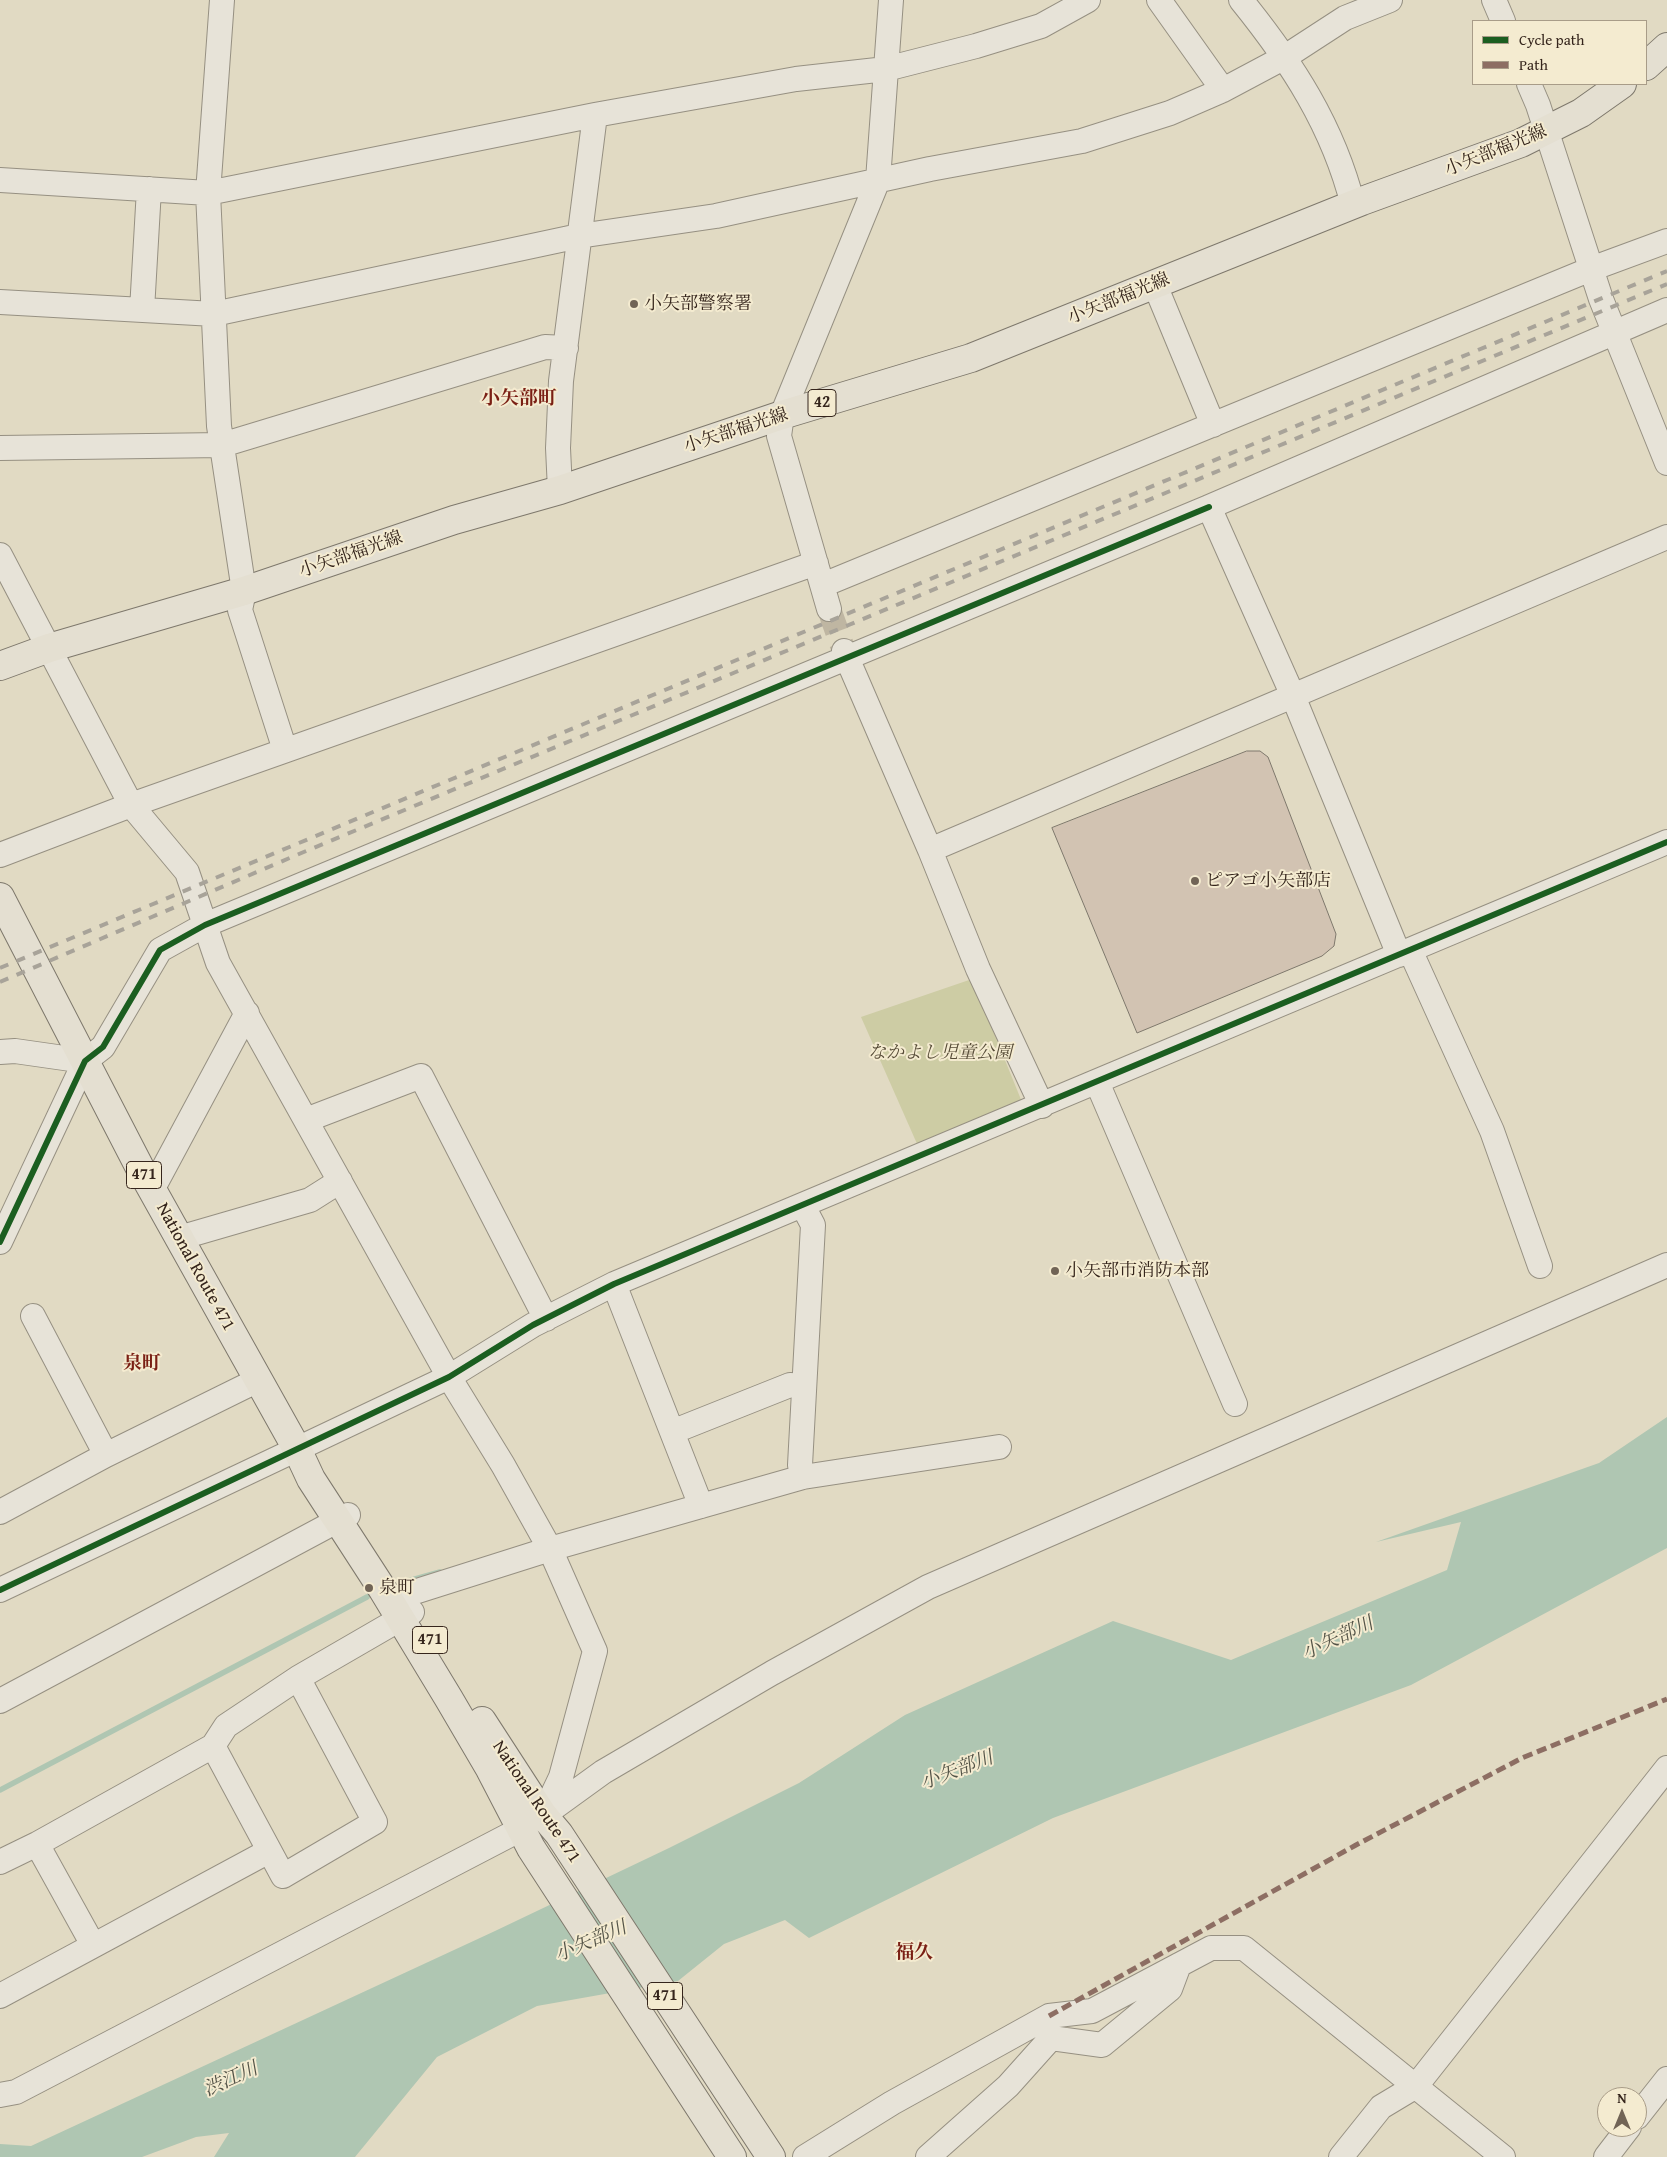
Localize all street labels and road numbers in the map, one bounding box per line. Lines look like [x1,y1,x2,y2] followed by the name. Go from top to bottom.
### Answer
[1442,121,1550,181] street label: 小矢部福光線
[1065,269,1173,329] street label: 小矢部福光線
[808,389,836,416] road number: 42
[681,404,791,458] street label: 小矢部福光線
[296,527,406,583] street label: 小矢部福光線
[126,1162,162,1188] road number: 471
[151,1199,239,1335] street label: National Route 471
[412,1626,448,1654] road number: 471
[487,1737,585,1867] street label: National Route 471
[648,1982,682,2010] road number: 471

